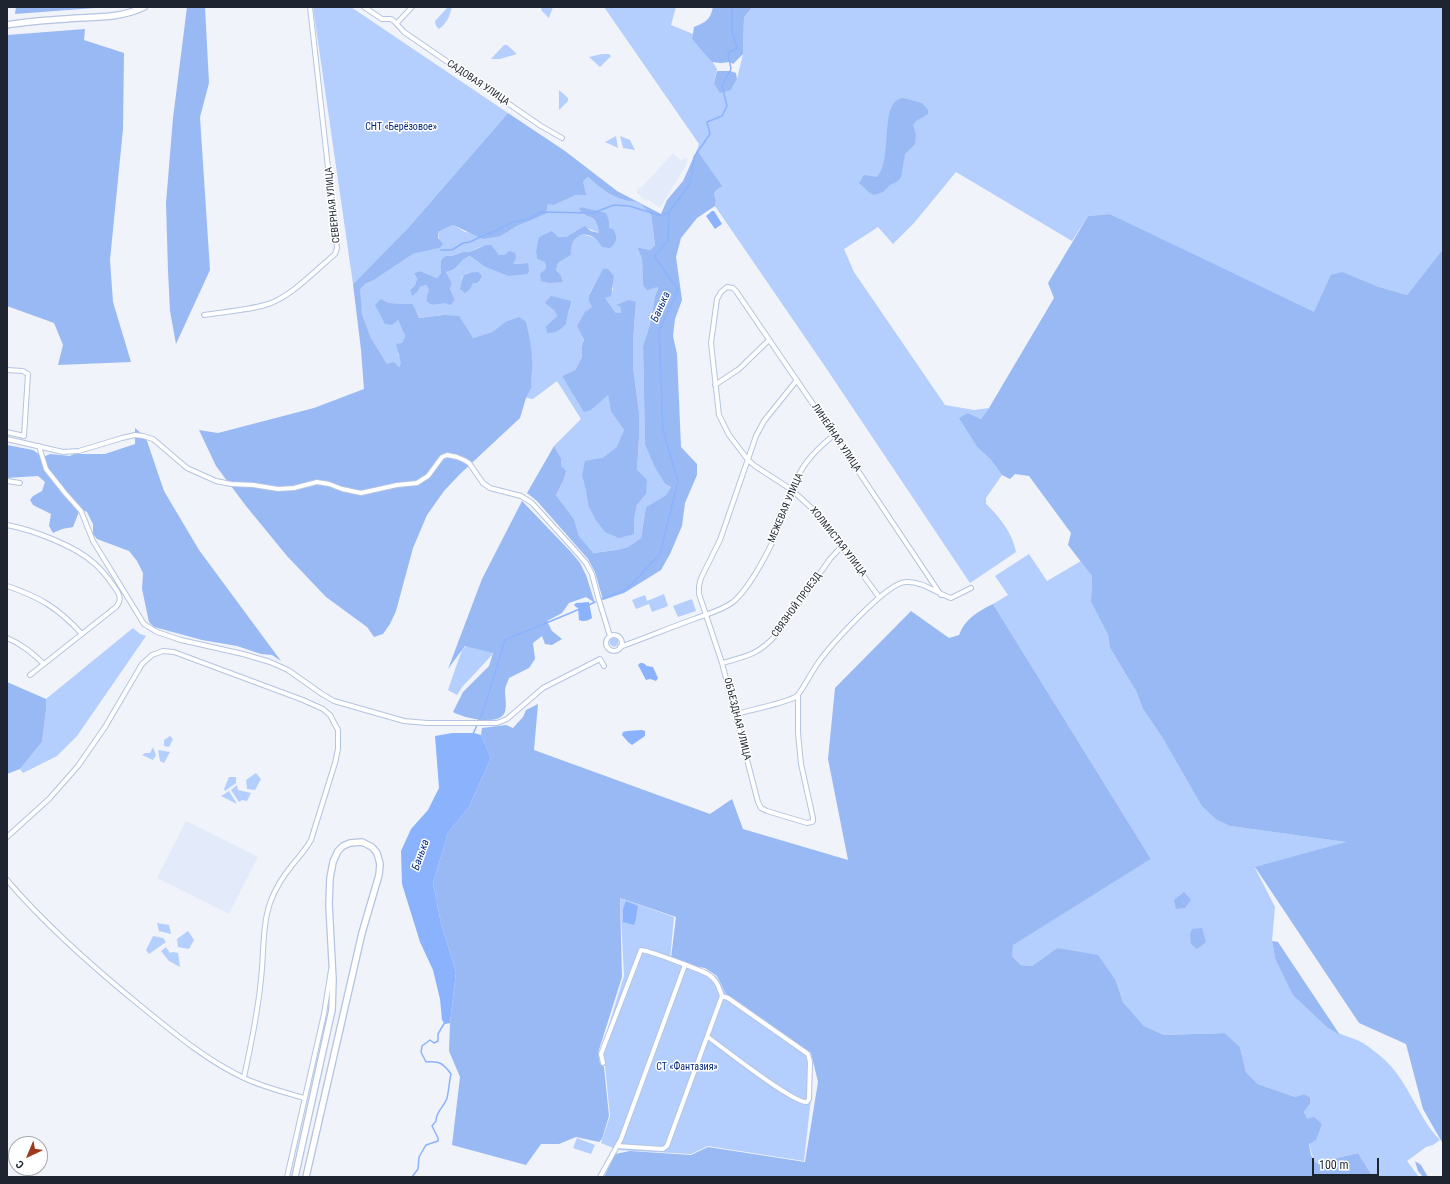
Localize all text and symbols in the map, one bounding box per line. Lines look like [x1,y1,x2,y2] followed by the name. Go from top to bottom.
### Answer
[444,58,512,108] street label: САДОВАЯ УЛИЦА
[365,121,437,133] park label: СНТ «Берёзовое»
[323,166,343,244] street label: СЕВЕРНАЯ УЛИЦА
[649,290,673,324] water label: Банька
[809,402,863,474] street label: ЛИНЕЙНАЯ УЛИЦА
[766,471,806,545] street label: МЕЖЕВАЯ УЛИЦА
[807,505,869,579] street label: ХОЛМИСТАЯ УЛИЦА
[769,570,825,640] street label: СВЯЗНОЙ ПРОЕЗД
[721,677,753,761] street label: ОБЪЕЗДНАЯ УЛИЦА
[409,838,433,872] water label: Банька
[656,1061,718,1073] park label: СТ «Фантазия»
[8,1136,48,1176] north arrow
[1314,1150,1381,1176] scale bar
[13,1157,27,1171] text: С
[1319,1158,1349,1172] text: 100 m

